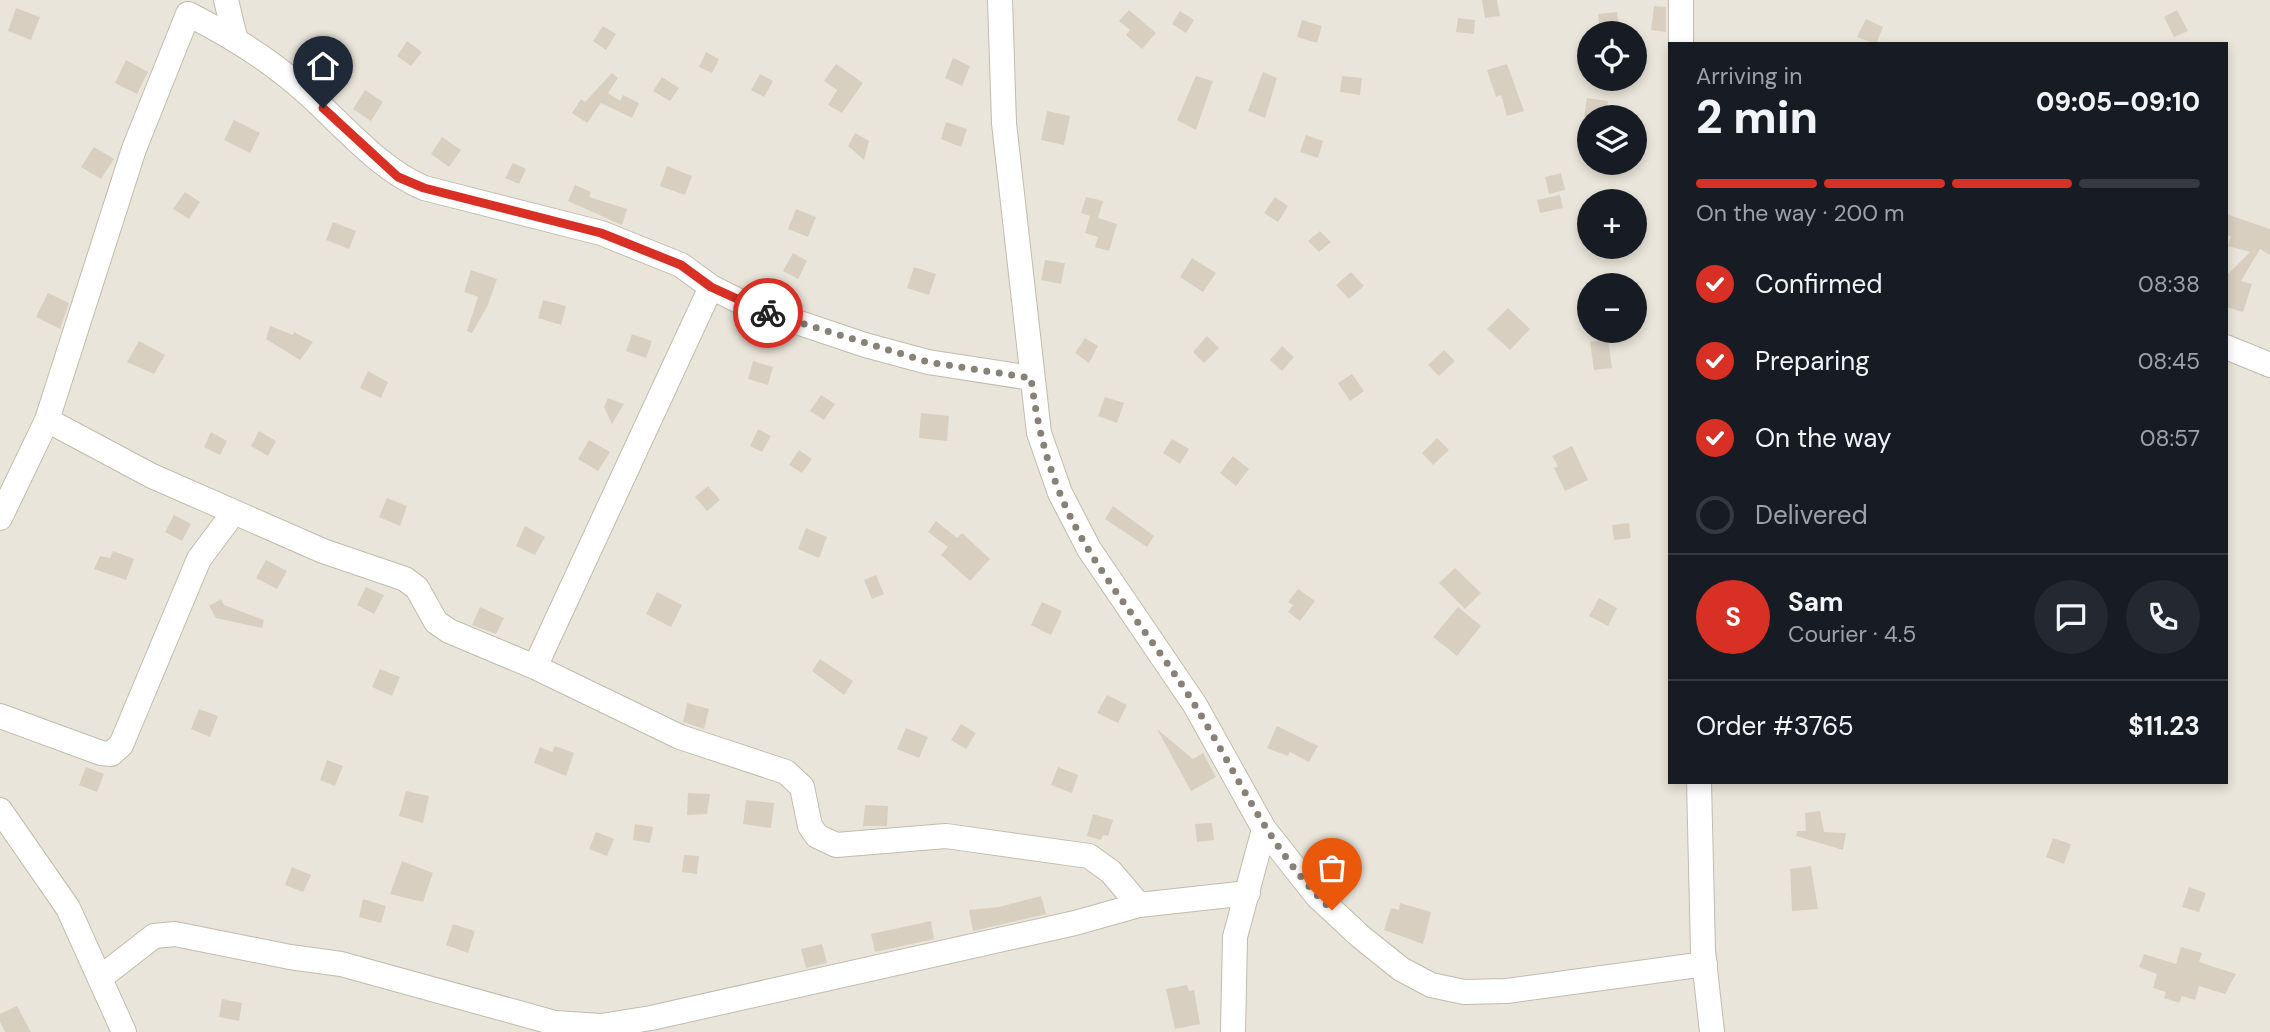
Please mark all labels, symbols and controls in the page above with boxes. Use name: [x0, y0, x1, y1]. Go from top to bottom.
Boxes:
map controls: [1577, 21, 1647, 343]
button: locate: [1577, 21, 1647, 91]
pin: [293, 36, 353, 108]
icon: home: [304, 47, 342, 85]
text: Arriving in: [1696, 61, 1802, 91]
text: 09:05–09:10: [2036, 85, 2200, 119]
text: 2 min: [1696, 87, 1818, 147]
button: layers: [1577, 105, 1647, 175]
button: +: [1577, 189, 1647, 259]
text: On the way · 200 m: [1696, 198, 1905, 228]
icon: check: [1696, 265, 1734, 303]
text: Confirmed: [1755, 267, 1882, 301]
text: 08:38: [2138, 269, 2200, 299]
button: −: [1577, 273, 1647, 343]
courier: [733, 278, 803, 348]
icon: bike: [749, 294, 787, 332]
icon: check: [1696, 342, 1734, 380]
text: Preparing: [1755, 344, 1870, 378]
text: 08:45: [2138, 346, 2200, 376]
icon: check: [1696, 419, 1734, 457]
text: On the way: [1755, 421, 1891, 455]
text: 08:57: [2140, 423, 2200, 453]
text: Delivered: [1755, 498, 1868, 532]
button: chat: [2034, 580, 2108, 654]
button: phone: [2126, 580, 2200, 654]
text: Sam: [1788, 585, 1843, 619]
text: S: [1725, 600, 1741, 634]
text: Courier · 4.5: [1788, 619, 1916, 649]
text: Order #3765: [1696, 709, 1854, 743]
text: $11.23: [2128, 709, 2200, 743]
pin: [1302, 838, 1362, 910]
icon: bag: [1313, 849, 1351, 887]

